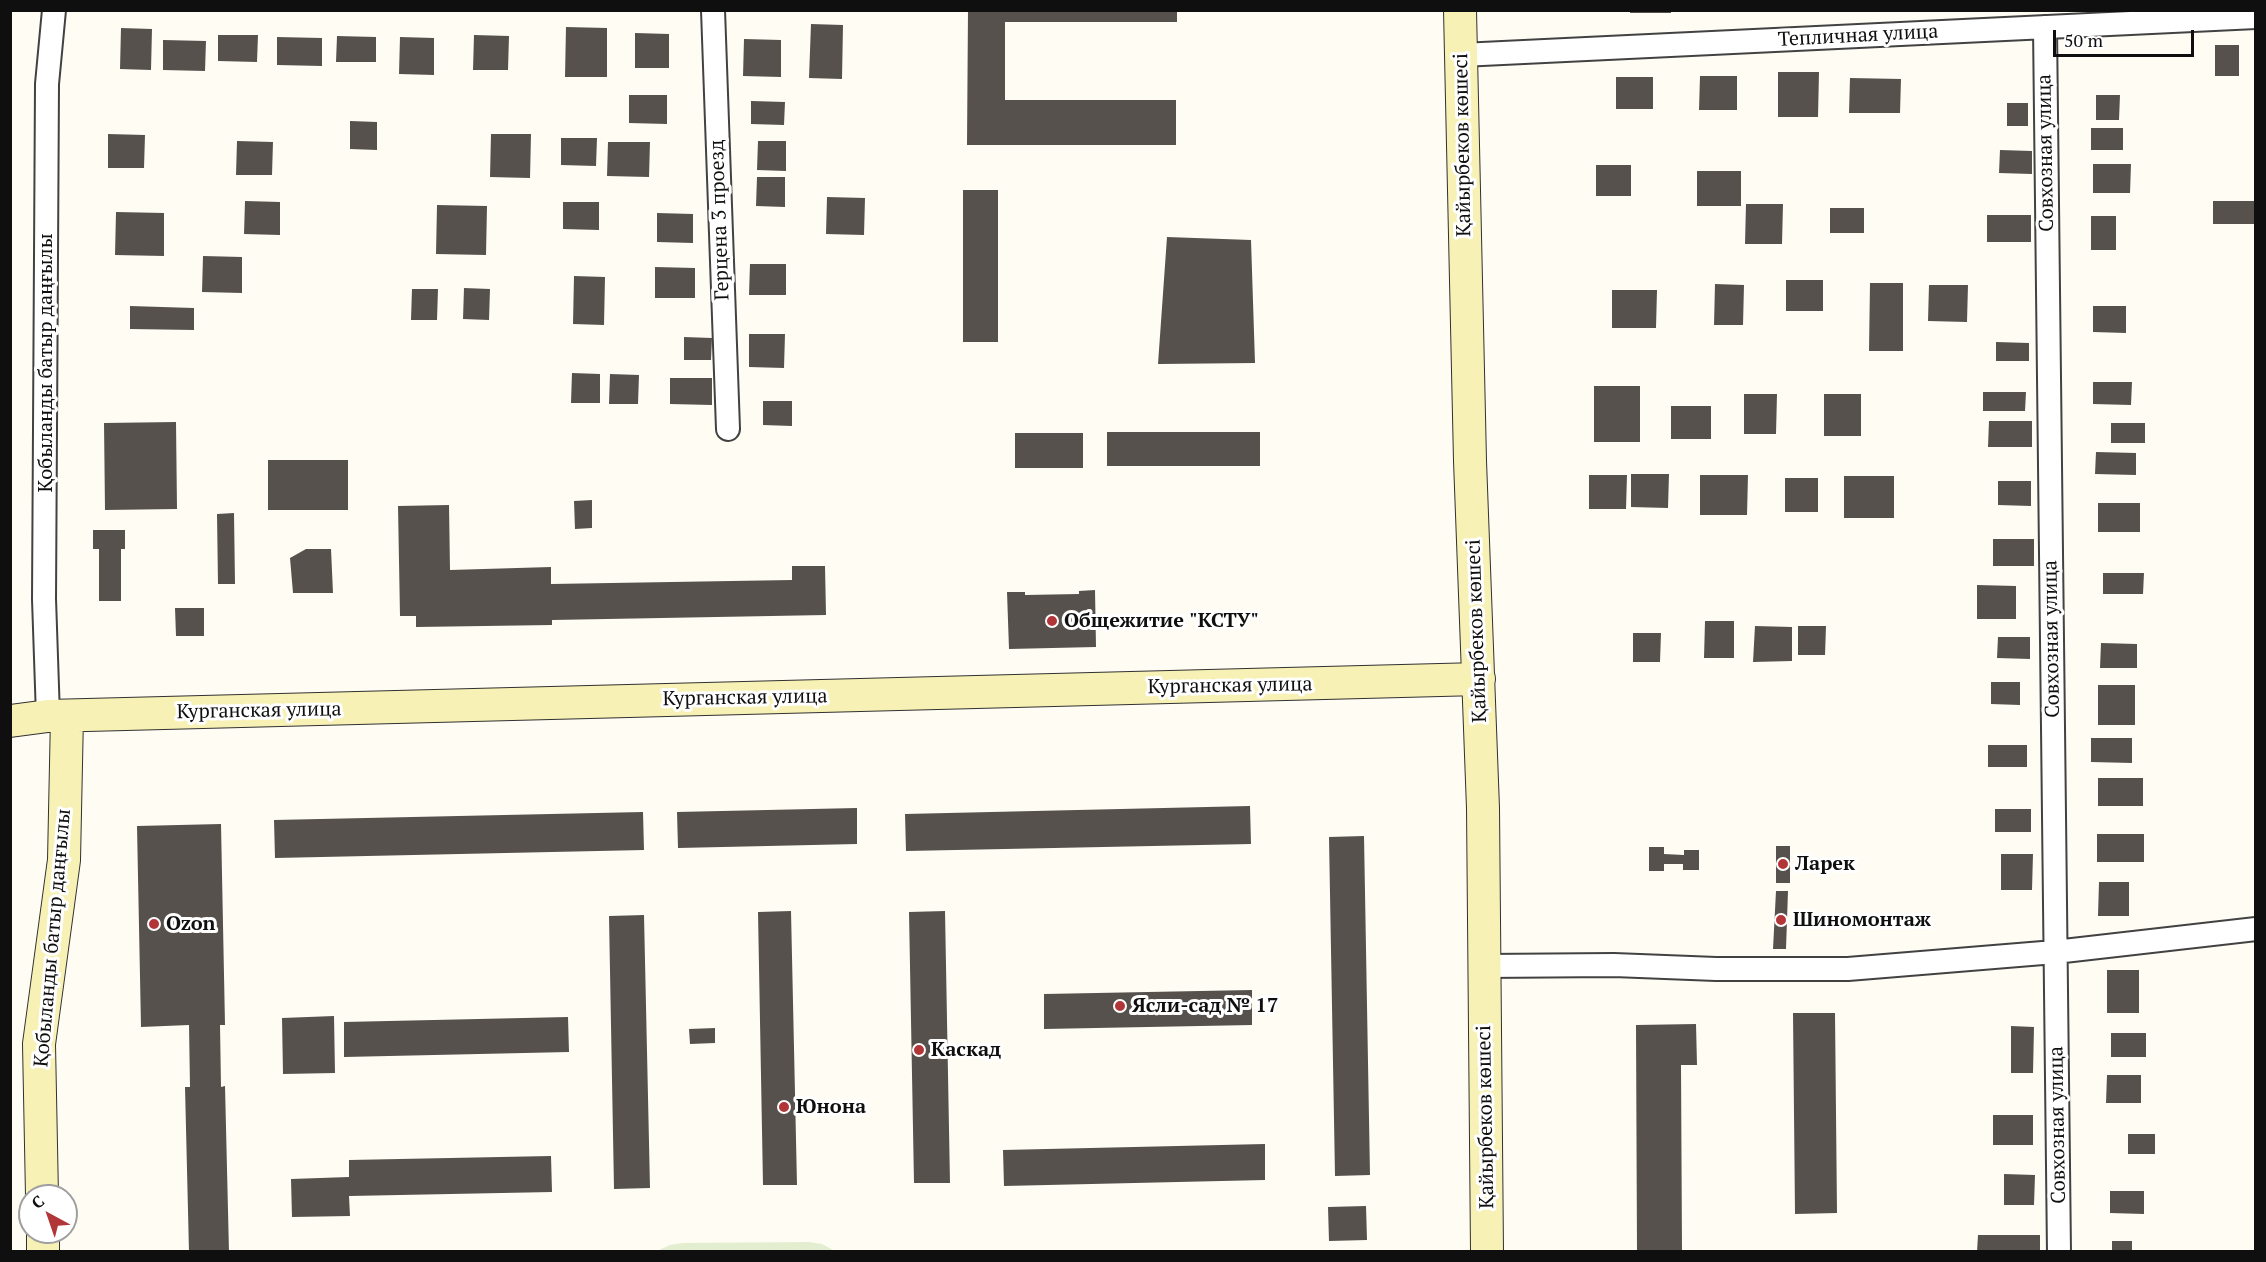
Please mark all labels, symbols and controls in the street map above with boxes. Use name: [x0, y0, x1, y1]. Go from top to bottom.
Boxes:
scale bar: [2056, 18, 2197, 56]
street label: Тепличная улица: [1777, 20, 1939, 52]
text: 50 m: [2064, 28, 2103, 52]
street label: Қайырбеков көшесі: [1449, 53, 1477, 237]
street label: Совхозная улица: [2033, 74, 2059, 232]
street label: Герцена 3 проезд: [705, 139, 735, 301]
street label: Қобыланды батыр даңғылы: [34, 233, 58, 493]
street label: Қайырбеков көшесі: [1462, 539, 1492, 723]
street label: Совхозная улица: [2039, 560, 2065, 718]
place label: Общежитие "КСТУ": [1064, 609, 1259, 633]
marker: Общежитие "КСТУ": [1045, 614, 1059, 628]
street label: Курганская улица: [1147, 673, 1313, 699]
street label: Курганская улица: [662, 685, 828, 711]
street label: Курганская улица: [176, 698, 342, 724]
street label: Қобыланды батыр даңғылы: [30, 808, 76, 1068]
place label: Ларек: [1795, 852, 1855, 876]
marker: Ларек: [1776, 857, 1790, 871]
place label: Шиномонтаж: [1793, 908, 1931, 932]
place label: Ozon: [166, 912, 215, 936]
marker: Шиномонтаж: [1774, 913, 1788, 927]
marker: Ozon: [147, 917, 161, 931]
place label: Ясли-сад № 17: [1132, 994, 1278, 1018]
marker: Ясли-сад № 17: [1113, 999, 1127, 1013]
street label: Қайырбеков көшесі: [1472, 1025, 1500, 1209]
place label: Каскад: [931, 1038, 1001, 1062]
marker: Каскад: [912, 1043, 926, 1057]
street label: Совхозная улица: [2045, 1046, 2071, 1204]
place label: Юнона: [796, 1095, 866, 1119]
marker: Юнона: [777, 1100, 791, 1114]
north arrow: [18, 1184, 78, 1244]
text: С: [27, 1190, 49, 1214]

